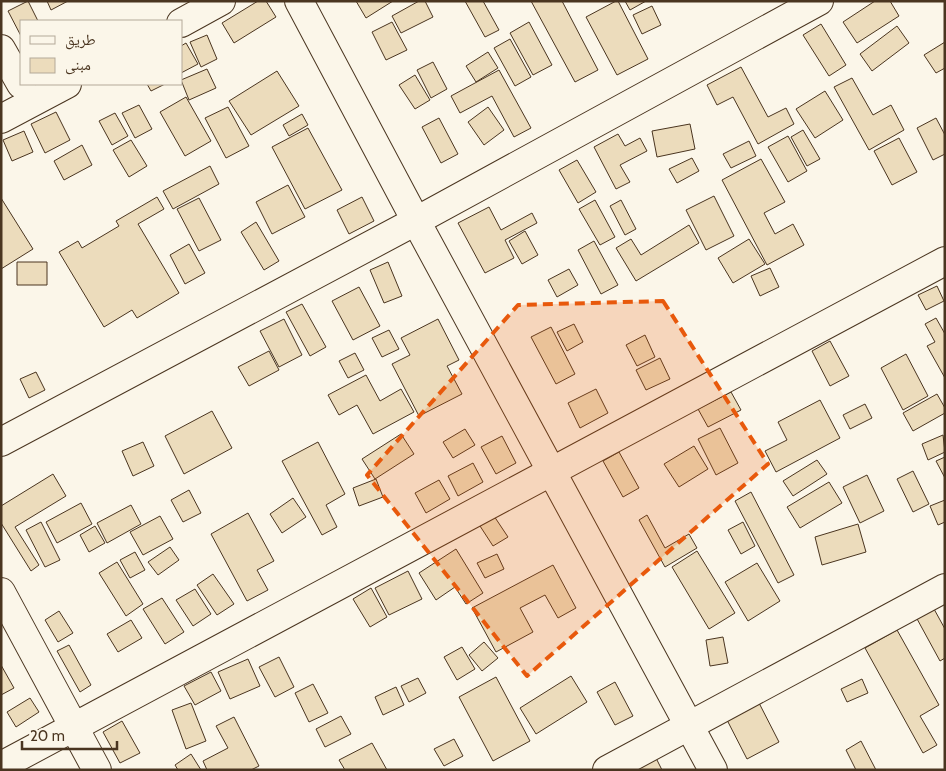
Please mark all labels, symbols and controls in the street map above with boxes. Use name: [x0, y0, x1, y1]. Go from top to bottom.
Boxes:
legend: [20, 20, 182, 85]
text: طريق: [65, 31, 96, 50]
text: مبنى: [65, 56, 91, 75]
scale bar: [22, 718, 118, 750]
text: 20 m: [30, 727, 65, 745]

